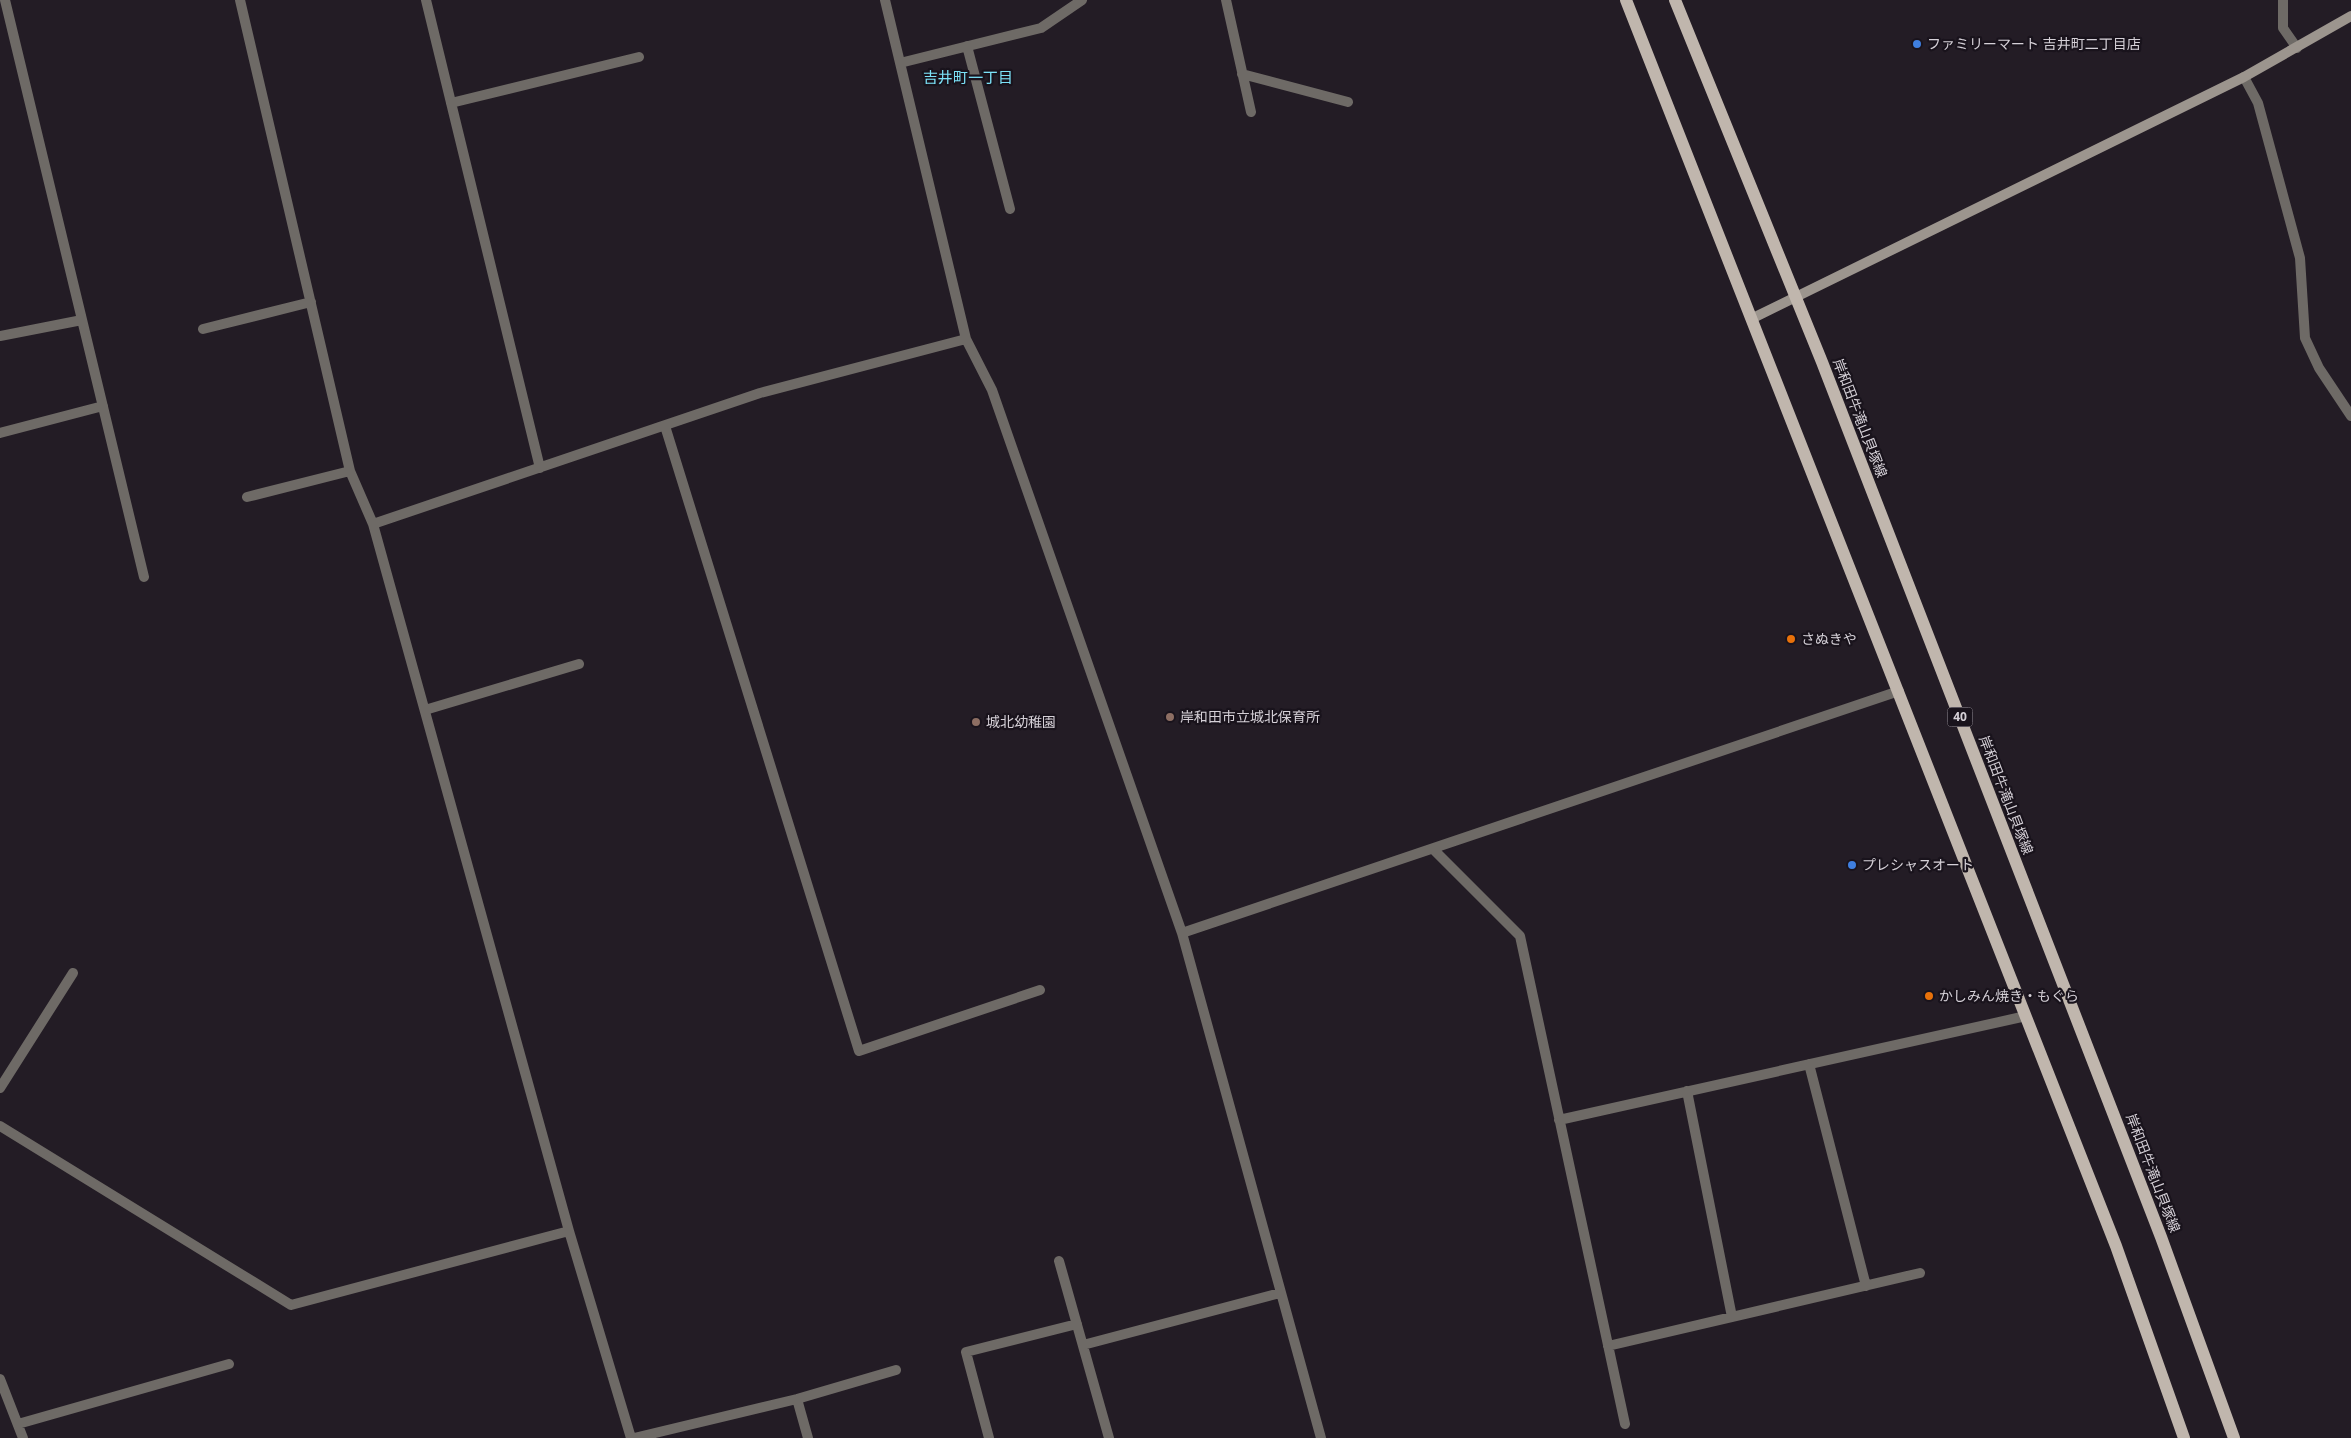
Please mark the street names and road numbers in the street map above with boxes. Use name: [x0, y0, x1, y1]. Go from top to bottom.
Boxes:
street label: 岸和田牛滝山貝塚線: [1829, 356, 1892, 480]
road number: 40: [1948, 708, 1972, 726]
street label: 岸和田牛滝山貝塚線: [1975, 733, 2038, 857]
street label: 岸和田牛滝山貝塚線: [2122, 1111, 2185, 1235]

